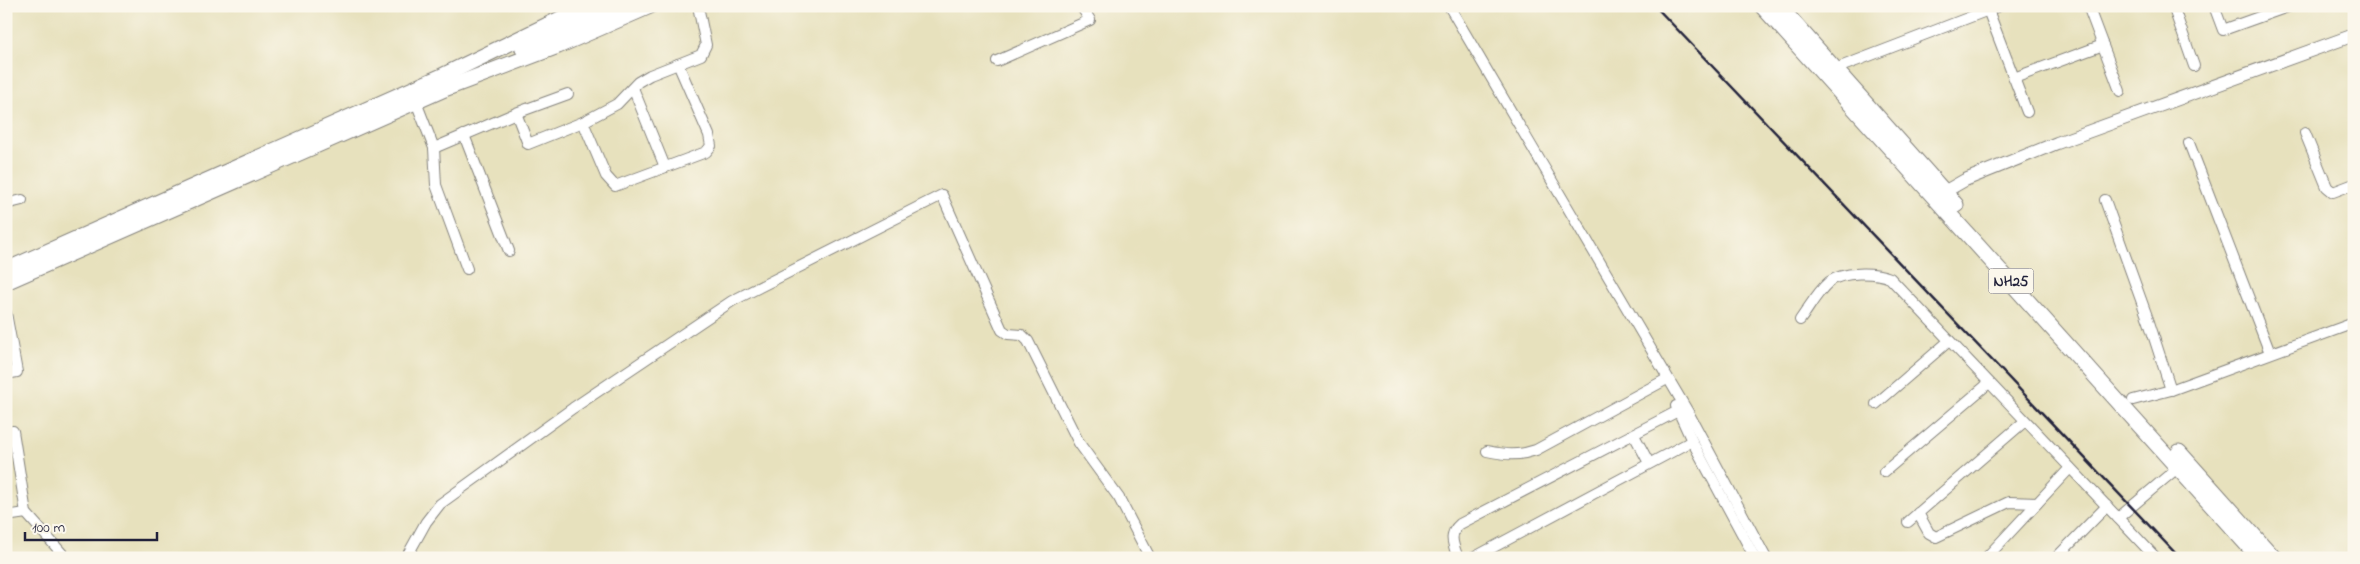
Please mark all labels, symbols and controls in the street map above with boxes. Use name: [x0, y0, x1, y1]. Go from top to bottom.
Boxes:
road number: NH25: [1988, 268, 2034, 294]
scale bar: [25, 509, 158, 541]
text: 100 m: [32, 517, 65, 539]

